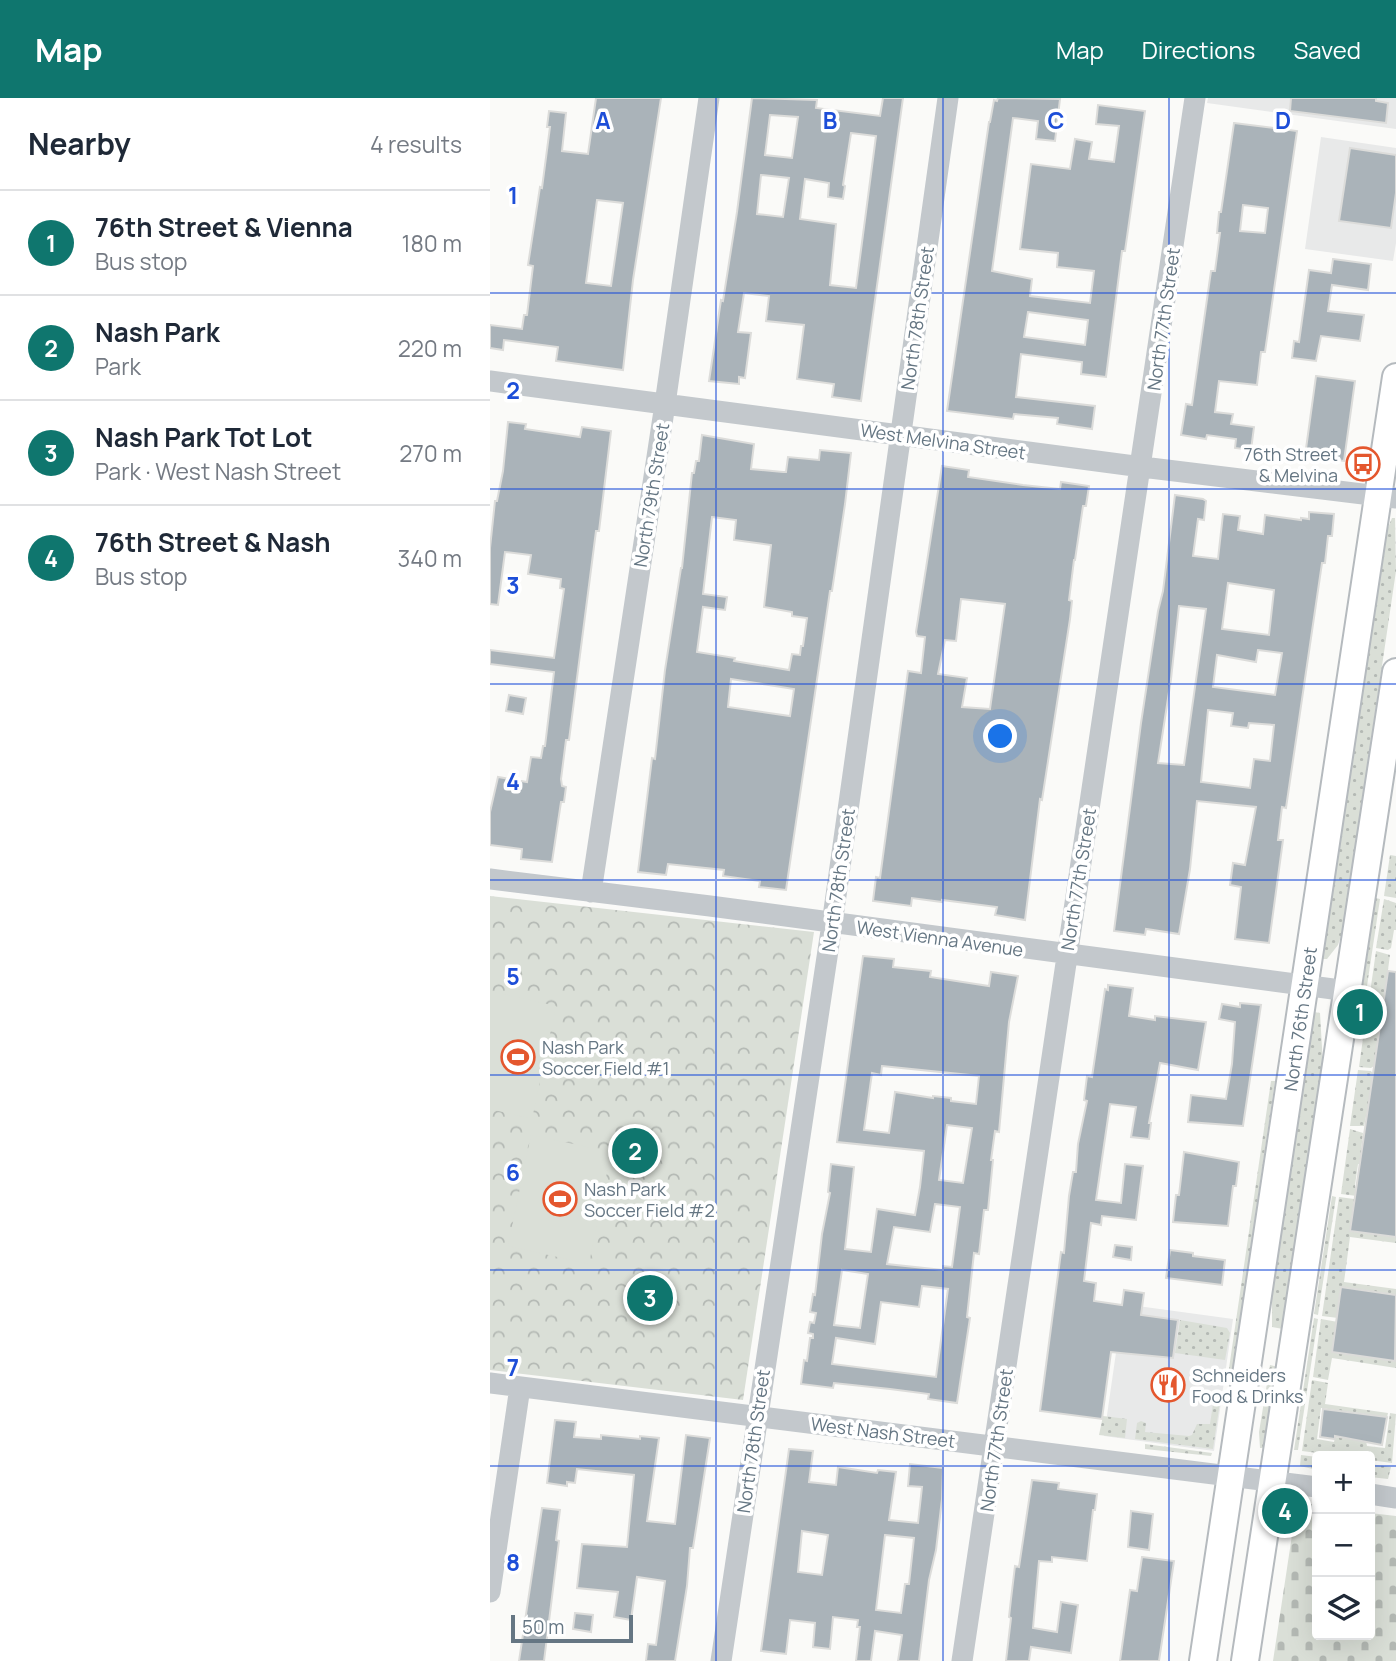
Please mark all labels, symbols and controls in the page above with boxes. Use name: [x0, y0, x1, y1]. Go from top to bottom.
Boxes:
text: Map: [35, 27, 103, 72]
text: Map: [1056, 33, 1104, 66]
text: Directions: [1142, 33, 1255, 66]
text: Saved: [1293, 33, 1361, 66]
text: A: [595, 104, 611, 136]
text: B: [823, 104, 837, 136]
text: C: [1048, 104, 1065, 136]
text: D: [1275, 104, 1291, 136]
text: Nearby: [28, 123, 131, 164]
text: 4 results: [370, 128, 462, 160]
text: 1: [508, 179, 518, 211]
text: 76th Street & Vienna: [95, 209, 353, 245]
text: 1: [46, 227, 56, 259]
text: 180 m: [402, 227, 462, 259]
text: Bus stop: [95, 245, 187, 277]
street label: North 78th Street: [895, 245, 939, 391]
street label: North 77th Street: [1141, 246, 1185, 392]
text: Nash Park: [95, 314, 220, 350]
text: 2: [44, 332, 58, 364]
text: 220 m: [398, 332, 462, 364]
text: Park: [95, 350, 141, 382]
text: 2: [506, 374, 520, 406]
street label: West Melvina Street: [859, 418, 1027, 464]
text: Nash Park Tot Lot: [95, 419, 312, 455]
street label: North 79th Street: [628, 421, 674, 569]
text: 3: [44, 437, 58, 469]
text: 270 m: [399, 437, 462, 469]
place label: 76th Street & Melvina: [1243, 442, 1338, 487]
bus stop icon: 76th Street & Melvina: [1344, 445, 1382, 483]
text: Park · West Nash Street: [95, 455, 341, 487]
text: 76th Street & Nash: [95, 524, 331, 560]
text: 4: [44, 542, 58, 574]
text: 340 m: [398, 542, 462, 574]
text: Bus stop: [95, 560, 187, 592]
text: 3: [506, 569, 520, 601]
your location: [983, 719, 1017, 753]
text: 4: [506, 765, 520, 797]
street label: North 77th Street: [1055, 806, 1101, 952]
street label: North 78th Street: [816, 807, 860, 953]
street label: West Vienna Avenue: [855, 914, 1025, 962]
street label: North 76th Street: [1278, 945, 1322, 1093]
text: 5: [506, 960, 520, 992]
pin: 1: [1337, 986, 1383, 1038]
place label: Nash Park Soccer Field #1: [542, 1035, 670, 1080]
sports icon: Nash Park Soccer Field #1: [499, 1038, 537, 1076]
pin: 2: [612, 1125, 658, 1177]
text: 6: [506, 1156, 520, 1188]
place label: Nash Park Soccer Field #2: [584, 1177, 715, 1222]
sports icon: Nash Park Soccer Field #2: [541, 1180, 579, 1218]
pin: 3: [627, 1272, 673, 1324]
text: 7: [507, 1351, 519, 1383]
place label: Schneiders Food & Drinks: [1192, 1363, 1303, 1408]
restaurant icon: Schneiders Food & Drinks: [1149, 1366, 1187, 1404]
street label: North 77th Street: [974, 1367, 1018, 1513]
street label: North 78th Street: [731, 1368, 775, 1514]
street label: West Nash Street: [809, 1411, 957, 1453]
map controls: [1312, 1451, 1375, 1640]
button: +: [1312, 1451, 1375, 1514]
pin: 4: [1262, 1485, 1308, 1537]
button: −: [1312, 1514, 1375, 1577]
text: 8: [506, 1546, 520, 1578]
button: layers: [1312, 1577, 1375, 1640]
scale bar: [511, 1612, 634, 1644]
text: 50 m: [522, 1614, 564, 1640]

